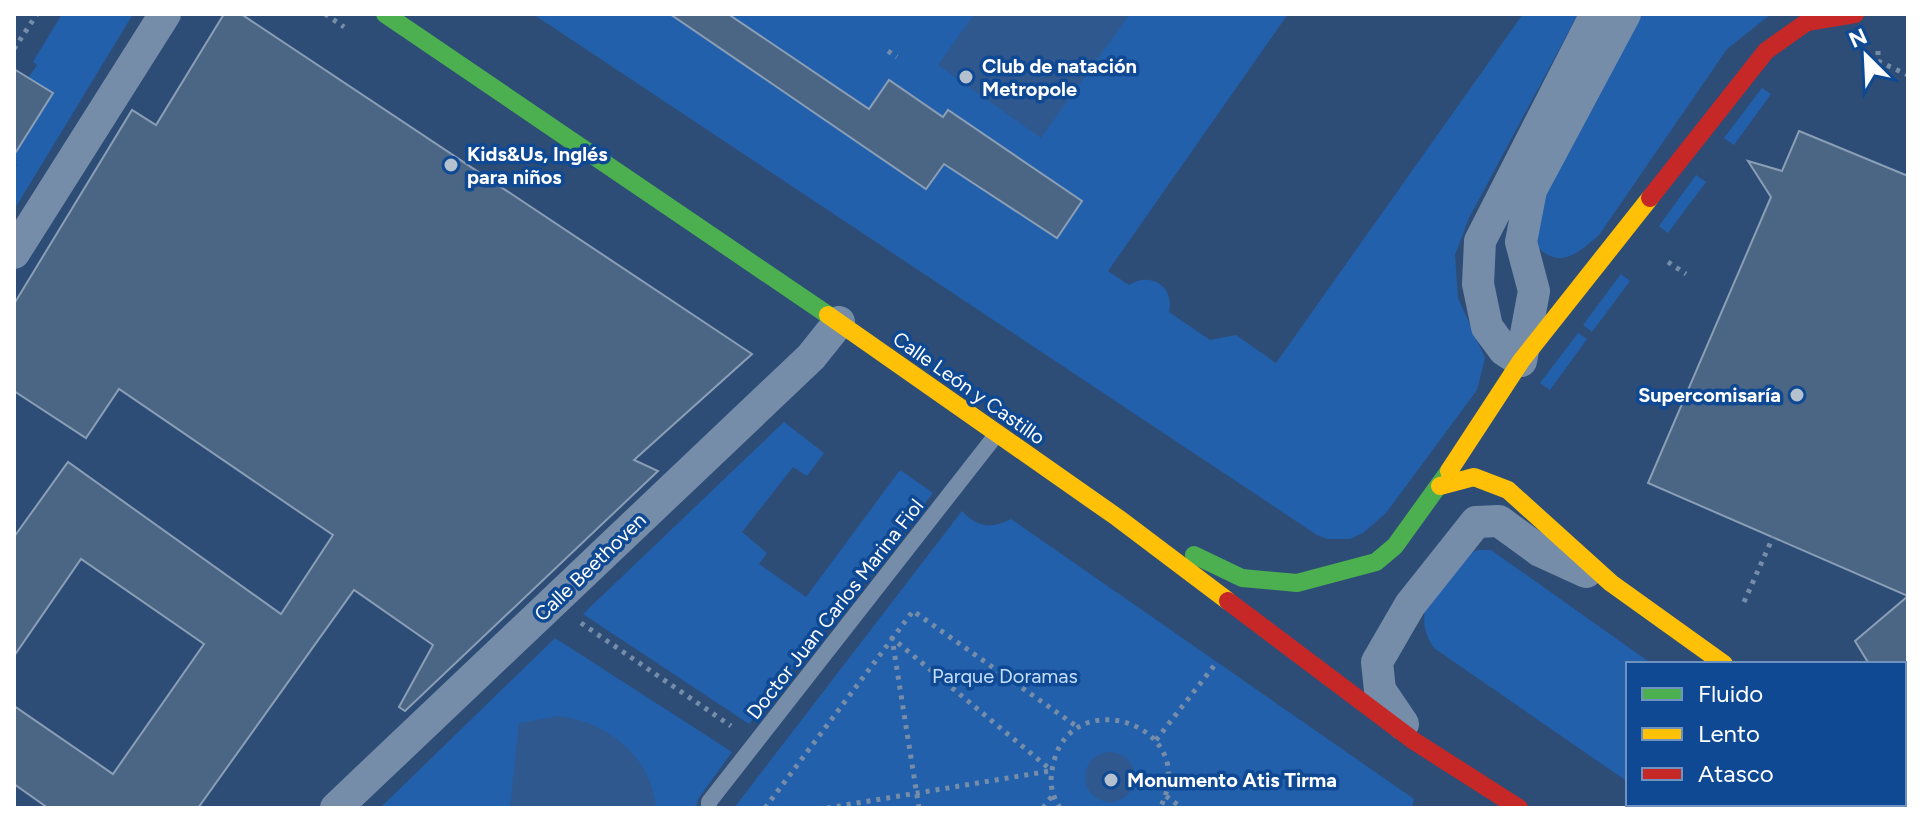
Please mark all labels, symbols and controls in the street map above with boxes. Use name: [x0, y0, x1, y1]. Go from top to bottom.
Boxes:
north arrow: [1826, 16, 1906, 96]
text: N: [1845, 22, 1871, 54]
place label: Club de natación Metropole: [982, 54, 1137, 101]
marker: Club de natación Metropole: [957, 68, 975, 86]
place label: Kids&Us, Inglés para niños: [467, 142, 608, 189]
marker: Kids&Us, Inglés para niños: [442, 156, 460, 174]
street label: Calle León y Castillo: [888, 326, 1050, 450]
place label: Supercomisaría: [1638, 383, 1781, 407]
marker: Supercomisaría: [1788, 386, 1806, 404]
street label: Doctor Juan Carlos Marina Fiol: [742, 494, 928, 724]
street label: Calle Beethoven: [529, 508, 651, 626]
legend: [1626, 662, 1906, 806]
park label: Parque Doramas: [932, 664, 1078, 688]
text: Fluido: [1698, 679, 1763, 708]
text: Lento: [1698, 719, 1760, 748]
text: Atasco: [1698, 759, 1774, 788]
place label: Monumento Atis Tirma: [1127, 768, 1337, 792]
marker: Monumento Atis Tirma: [1102, 771, 1120, 789]

